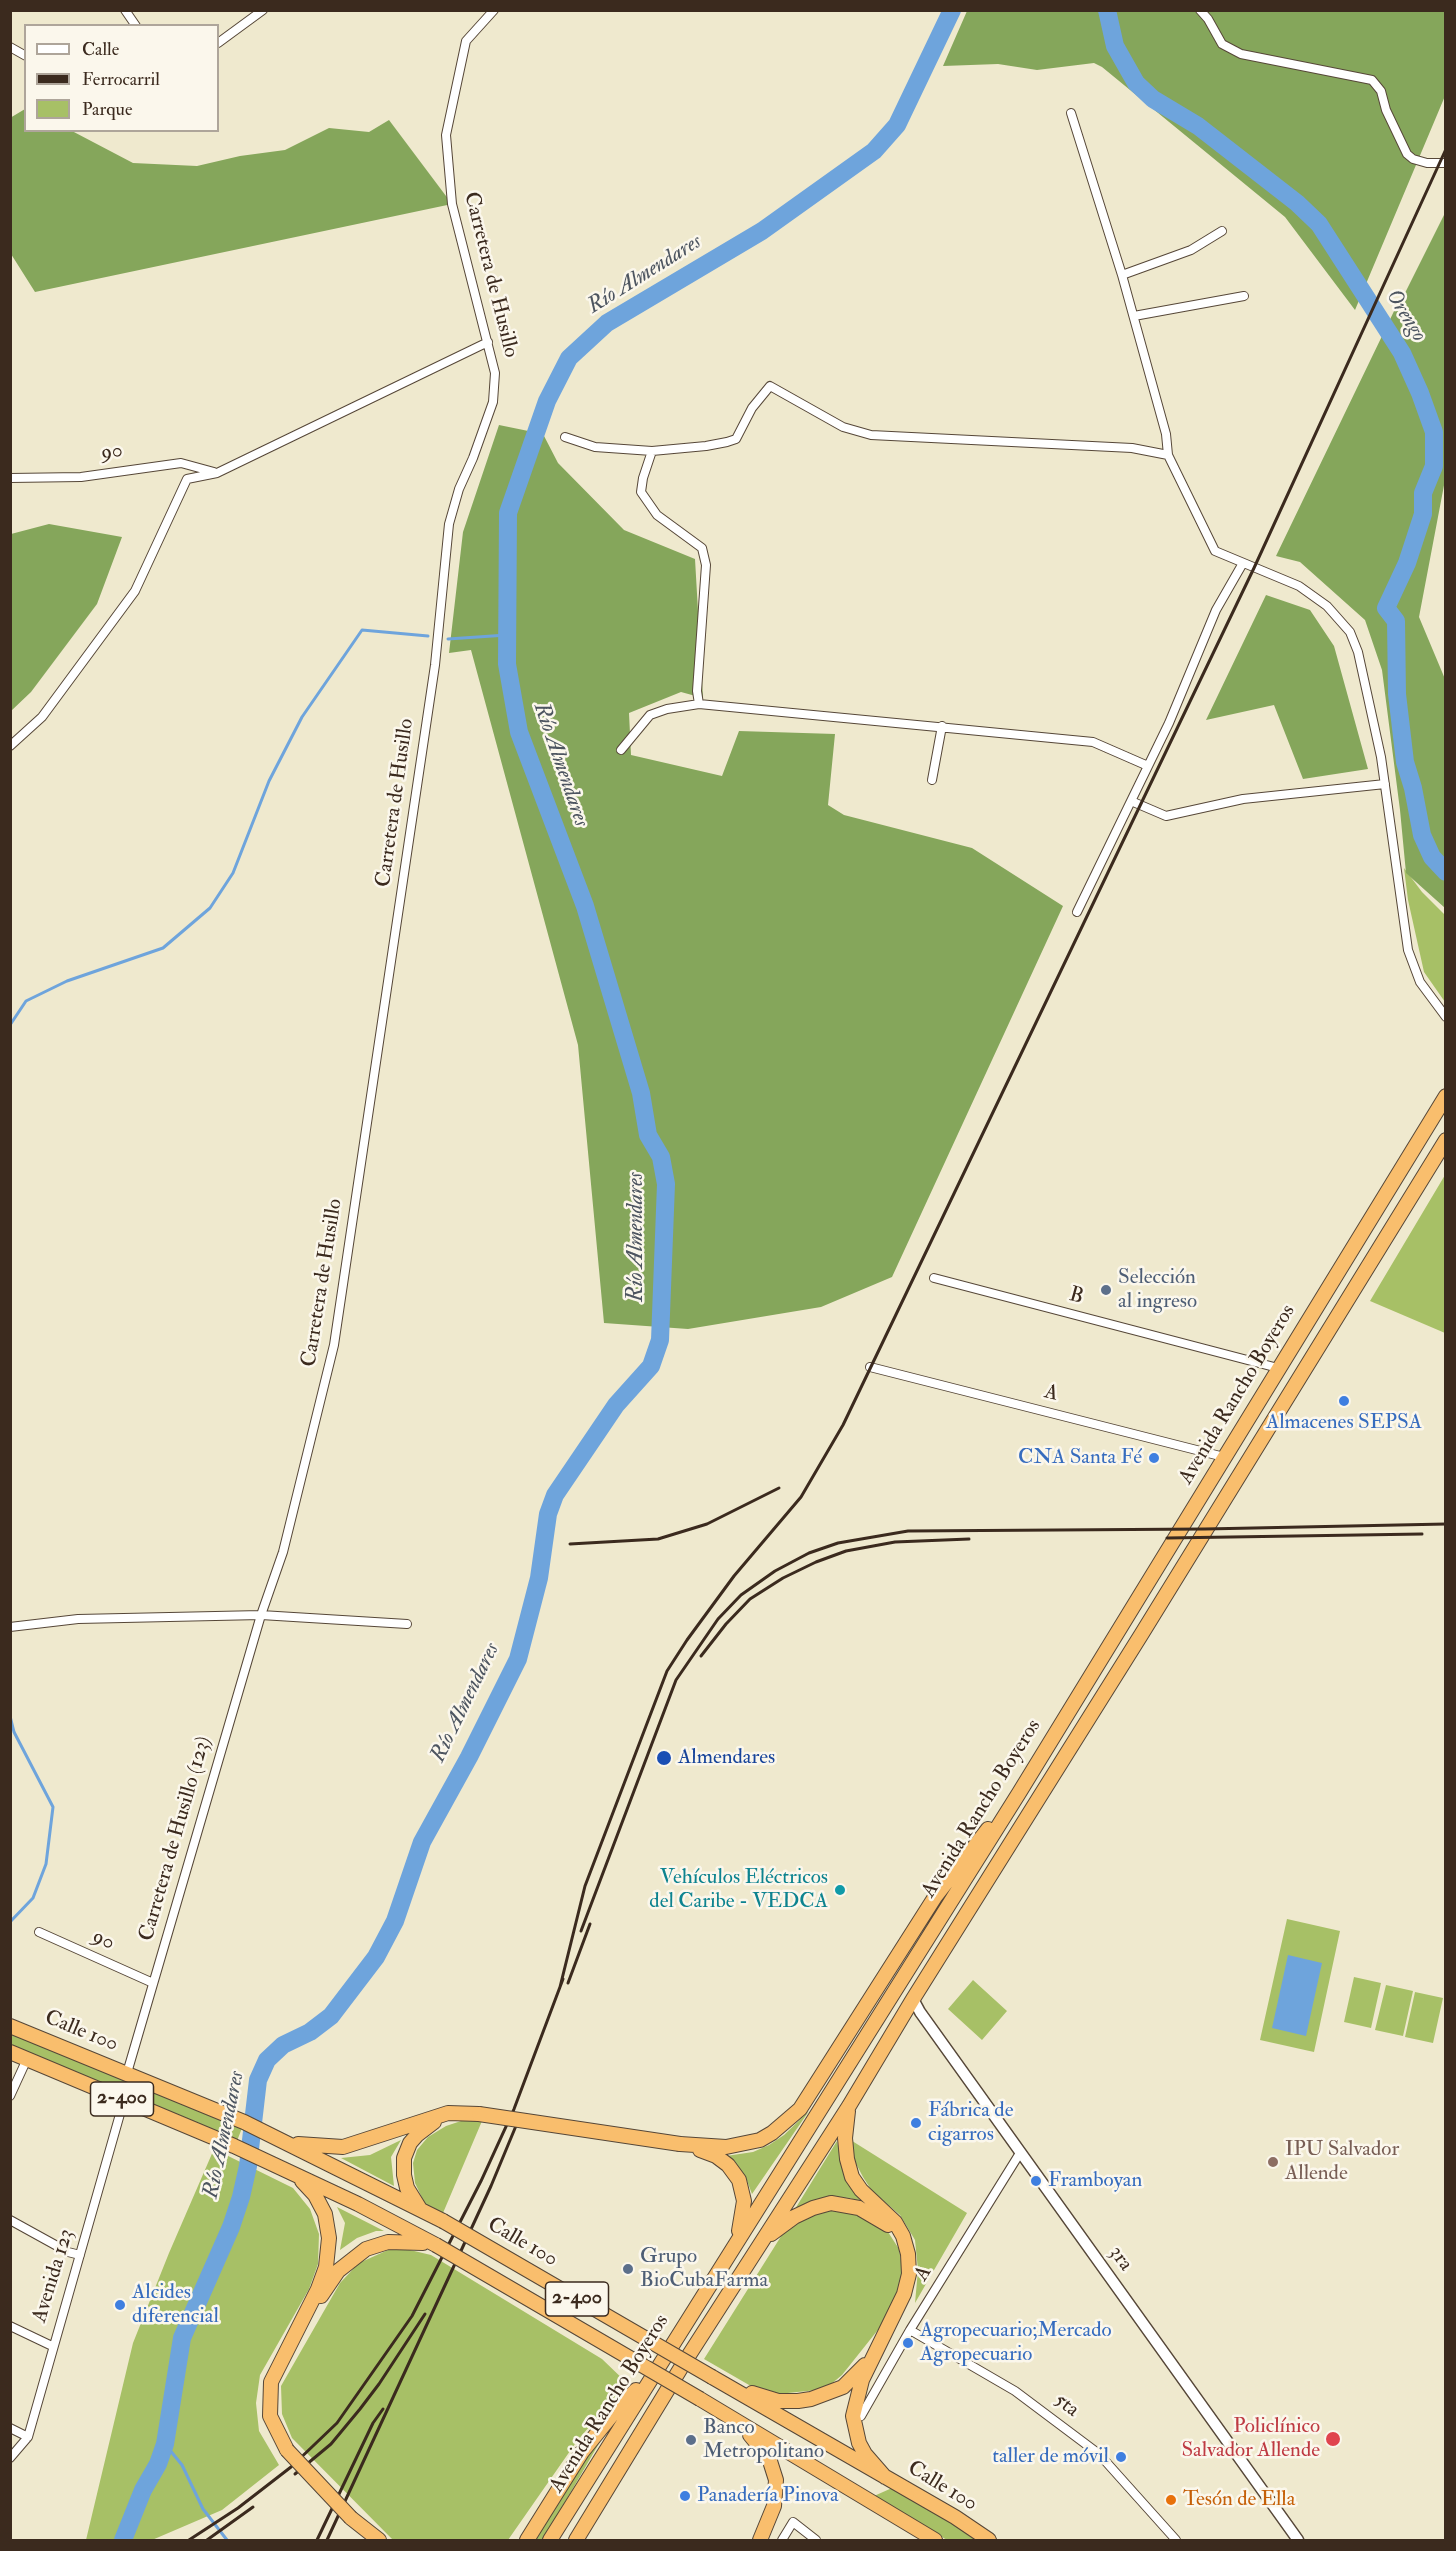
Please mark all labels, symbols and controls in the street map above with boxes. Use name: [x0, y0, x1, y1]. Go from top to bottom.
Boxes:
legend: [24, 24, 219, 132]
text: Calle: [82, 38, 119, 61]
text: Ferrocarril: [82, 68, 160, 91]
text: Parque: [82, 98, 132, 121]
street label: Carretera de Husillo: [457, 190, 523, 360]
water label: Río Almendares: [583, 230, 707, 320]
water label: Orengo: [1379, 285, 1431, 347]
street label: 90: [99, 439, 125, 467]
water label: Río Almendares: [526, 700, 594, 830]
street label: Carretera de Husillo: [372, 717, 420, 889]
water label: Río Almendares: [624, 1172, 650, 1302]
street label: Carretera de Husillo: [297, 1197, 349, 1369]
place label: Selección al ingreso: [1118, 1265, 1197, 1315]
street label: B: [1066, 1283, 1086, 1311]
marker: Selección al ingreso: [1099, 1283, 1113, 1297]
street label: Avenida Rancho Boyeros: [1174, 1301, 1302, 1489]
street label: A: [1041, 1380, 1061, 1408]
marker: Almacenes SEPSA: [1337, 1394, 1351, 1408]
place label: Almacenes SEPSA: [1266, 1410, 1422, 1436]
place label: CNA Santa Fé: [1018, 1445, 1142, 1471]
marker: CNA Santa Fé: [1147, 1451, 1161, 1465]
water label: Río Almendares: [426, 1639, 506, 1767]
street label: Avenida Rancho Boyeros: [917, 1715, 1047, 1903]
street label: Carretera de Husillo (123): [135, 1734, 217, 1944]
place label: Almendares: [678, 1745, 775, 1771]
marker: Almendares: [655, 1749, 673, 1767]
place label: Vehículos Eléctricos del Caribe - VEDCA: [649, 1865, 828, 1915]
marker: Vehículos Eléctricos del Caribe - VEDCA: [833, 1883, 847, 1897]
street label: 90: [88, 1925, 118, 1957]
street label: Calle 100: [41, 2006, 121, 2058]
water label: Río Almendares: [199, 2069, 251, 2201]
road number: 2-400: [90, 2082, 154, 2116]
place label: Fábrica de cigarros: [928, 2098, 1013, 2148]
marker: Fábrica de cigarros: [909, 2116, 923, 2130]
place label: IPU Salvador Allende: [1285, 2137, 1399, 2187]
marker: IPU Salvador Allende: [1266, 2155, 1280, 2169]
place label: Framboyan: [1048, 2168, 1142, 2194]
marker: Framboyan: [1029, 2174, 1043, 2188]
street label: Calle 100: [482, 2213, 562, 2273]
street label: Avenida 123: [28, 2226, 80, 2326]
street label: 3ra: [1103, 2242, 1137, 2276]
place label: Grupo BioCubaFarma: [640, 2244, 768, 2294]
marker: Grupo BioCubaFarma: [621, 2262, 635, 2276]
street label: A: [910, 2262, 938, 2286]
place label: Alcides diferencial: [132, 2280, 219, 2330]
road number: 2-400: [546, 2282, 608, 2316]
marker: Alcides diferencial: [113, 2298, 127, 2312]
street label: Avenida Rancho Boyeros: [545, 2310, 675, 2498]
place label: Agropecuario;Mercado Agropecuario: [920, 2318, 1112, 2368]
marker: Agropecuario;Mercado Agropecuario: [901, 2336, 915, 2350]
street label: 5ta: [1049, 2389, 1083, 2423]
place label: Policlínico Salvador Allende: [1181, 2414, 1320, 2464]
place label: Banco Metropolitano: [703, 2415, 824, 2465]
marker: Policlínico Salvador Allende: [1324, 2430, 1342, 2448]
marker: Banco Metropolitano: [684, 2433, 698, 2447]
place label: taller de móvil: [992, 2444, 1109, 2470]
marker: taller de móvil: [1114, 2450, 1128, 2464]
street label: Calle 100: [903, 2456, 981, 2518]
place label: Panadería Pinova: [697, 2483, 839, 2509]
place label: Tesón de Ella: [1183, 2487, 1295, 2513]
marker: Panadería Pinova: [678, 2489, 692, 2503]
marker: Tesón de Ella: [1164, 2493, 1178, 2507]

